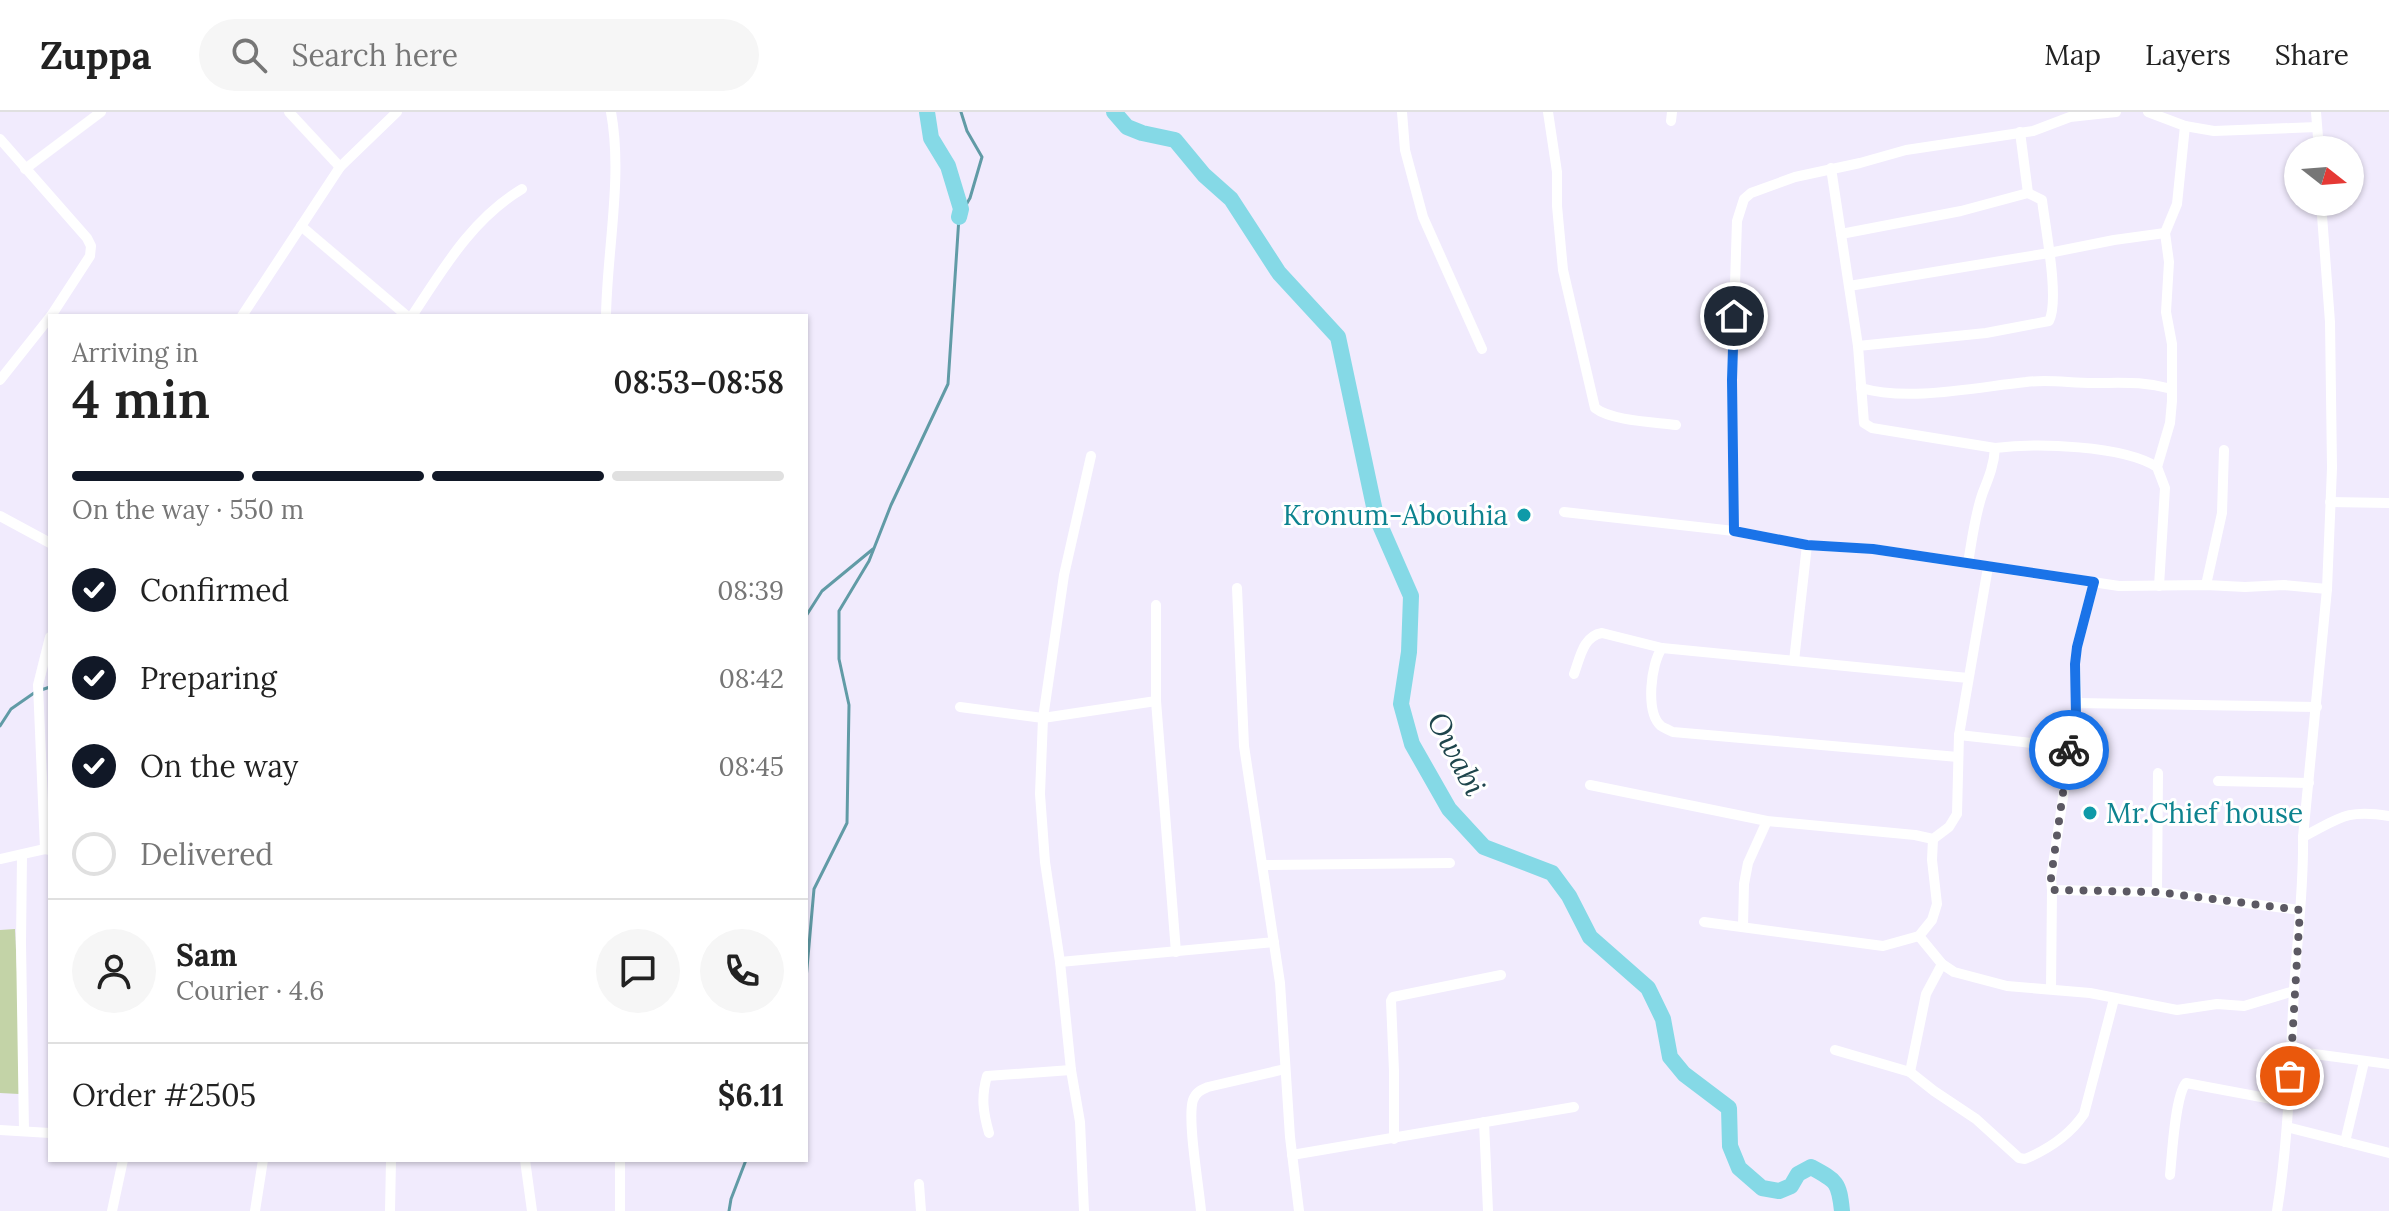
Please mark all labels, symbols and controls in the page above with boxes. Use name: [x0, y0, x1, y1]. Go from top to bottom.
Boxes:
search box: [199, 19, 759, 91]
text: Zuppa: [40, 31, 151, 79]
icon: search: [227, 33, 271, 77]
text: Search here: [291, 36, 458, 74]
text: Map: [2044, 37, 2101, 73]
text: Layers: [2145, 37, 2231, 73]
text: Share: [2275, 37, 2349, 73]
north arrow: [2284, 136, 2364, 216]
map controls: [2284, 136, 2364, 216]
pin: [1700, 282, 1768, 350]
icon: home: [1712, 294, 1756, 338]
text: Arriving in: [72, 336, 199, 369]
text: 08:53–08:58: [613, 363, 784, 401]
text: 4 min: [72, 366, 210, 432]
text: On the way · 550 m: [72, 493, 304, 526]
place label: Kronum-Abouhia: [1283, 497, 1508, 533]
marker: Kronum-Abouhia: [1515, 506, 1533, 524]
icon: check: [72, 568, 116, 612]
text: Confirmed: [140, 571, 289, 609]
text: 08:39: [717, 574, 784, 607]
icon: check: [72, 656, 116, 700]
text: Preparing: [140, 659, 277, 697]
text: 08:42: [719, 662, 784, 695]
water label: Owabi: [1419, 705, 1495, 802]
courier: [2029, 710, 2109, 790]
icon: bike: [2047, 728, 2091, 772]
icon: check: [72, 744, 116, 788]
text: On the way: [140, 747, 298, 785]
text: 08:45: [718, 750, 784, 783]
place label: Mr.Chief house: [2106, 795, 2303, 831]
marker: Mr.Chief house: [2081, 804, 2099, 822]
text: Delivered: [140, 835, 273, 873]
button: person: [72, 929, 156, 1013]
button: chat: [596, 929, 680, 1013]
button: phone: [700, 929, 784, 1013]
text: Sam: [176, 936, 237, 974]
text: Courier · 4.6: [176, 974, 324, 1007]
pin: [2256, 1042, 2324, 1110]
icon: bag: [2268, 1054, 2312, 1098]
text: Order #2505: [72, 1076, 256, 1114]
text: $6.11: [718, 1076, 784, 1114]

